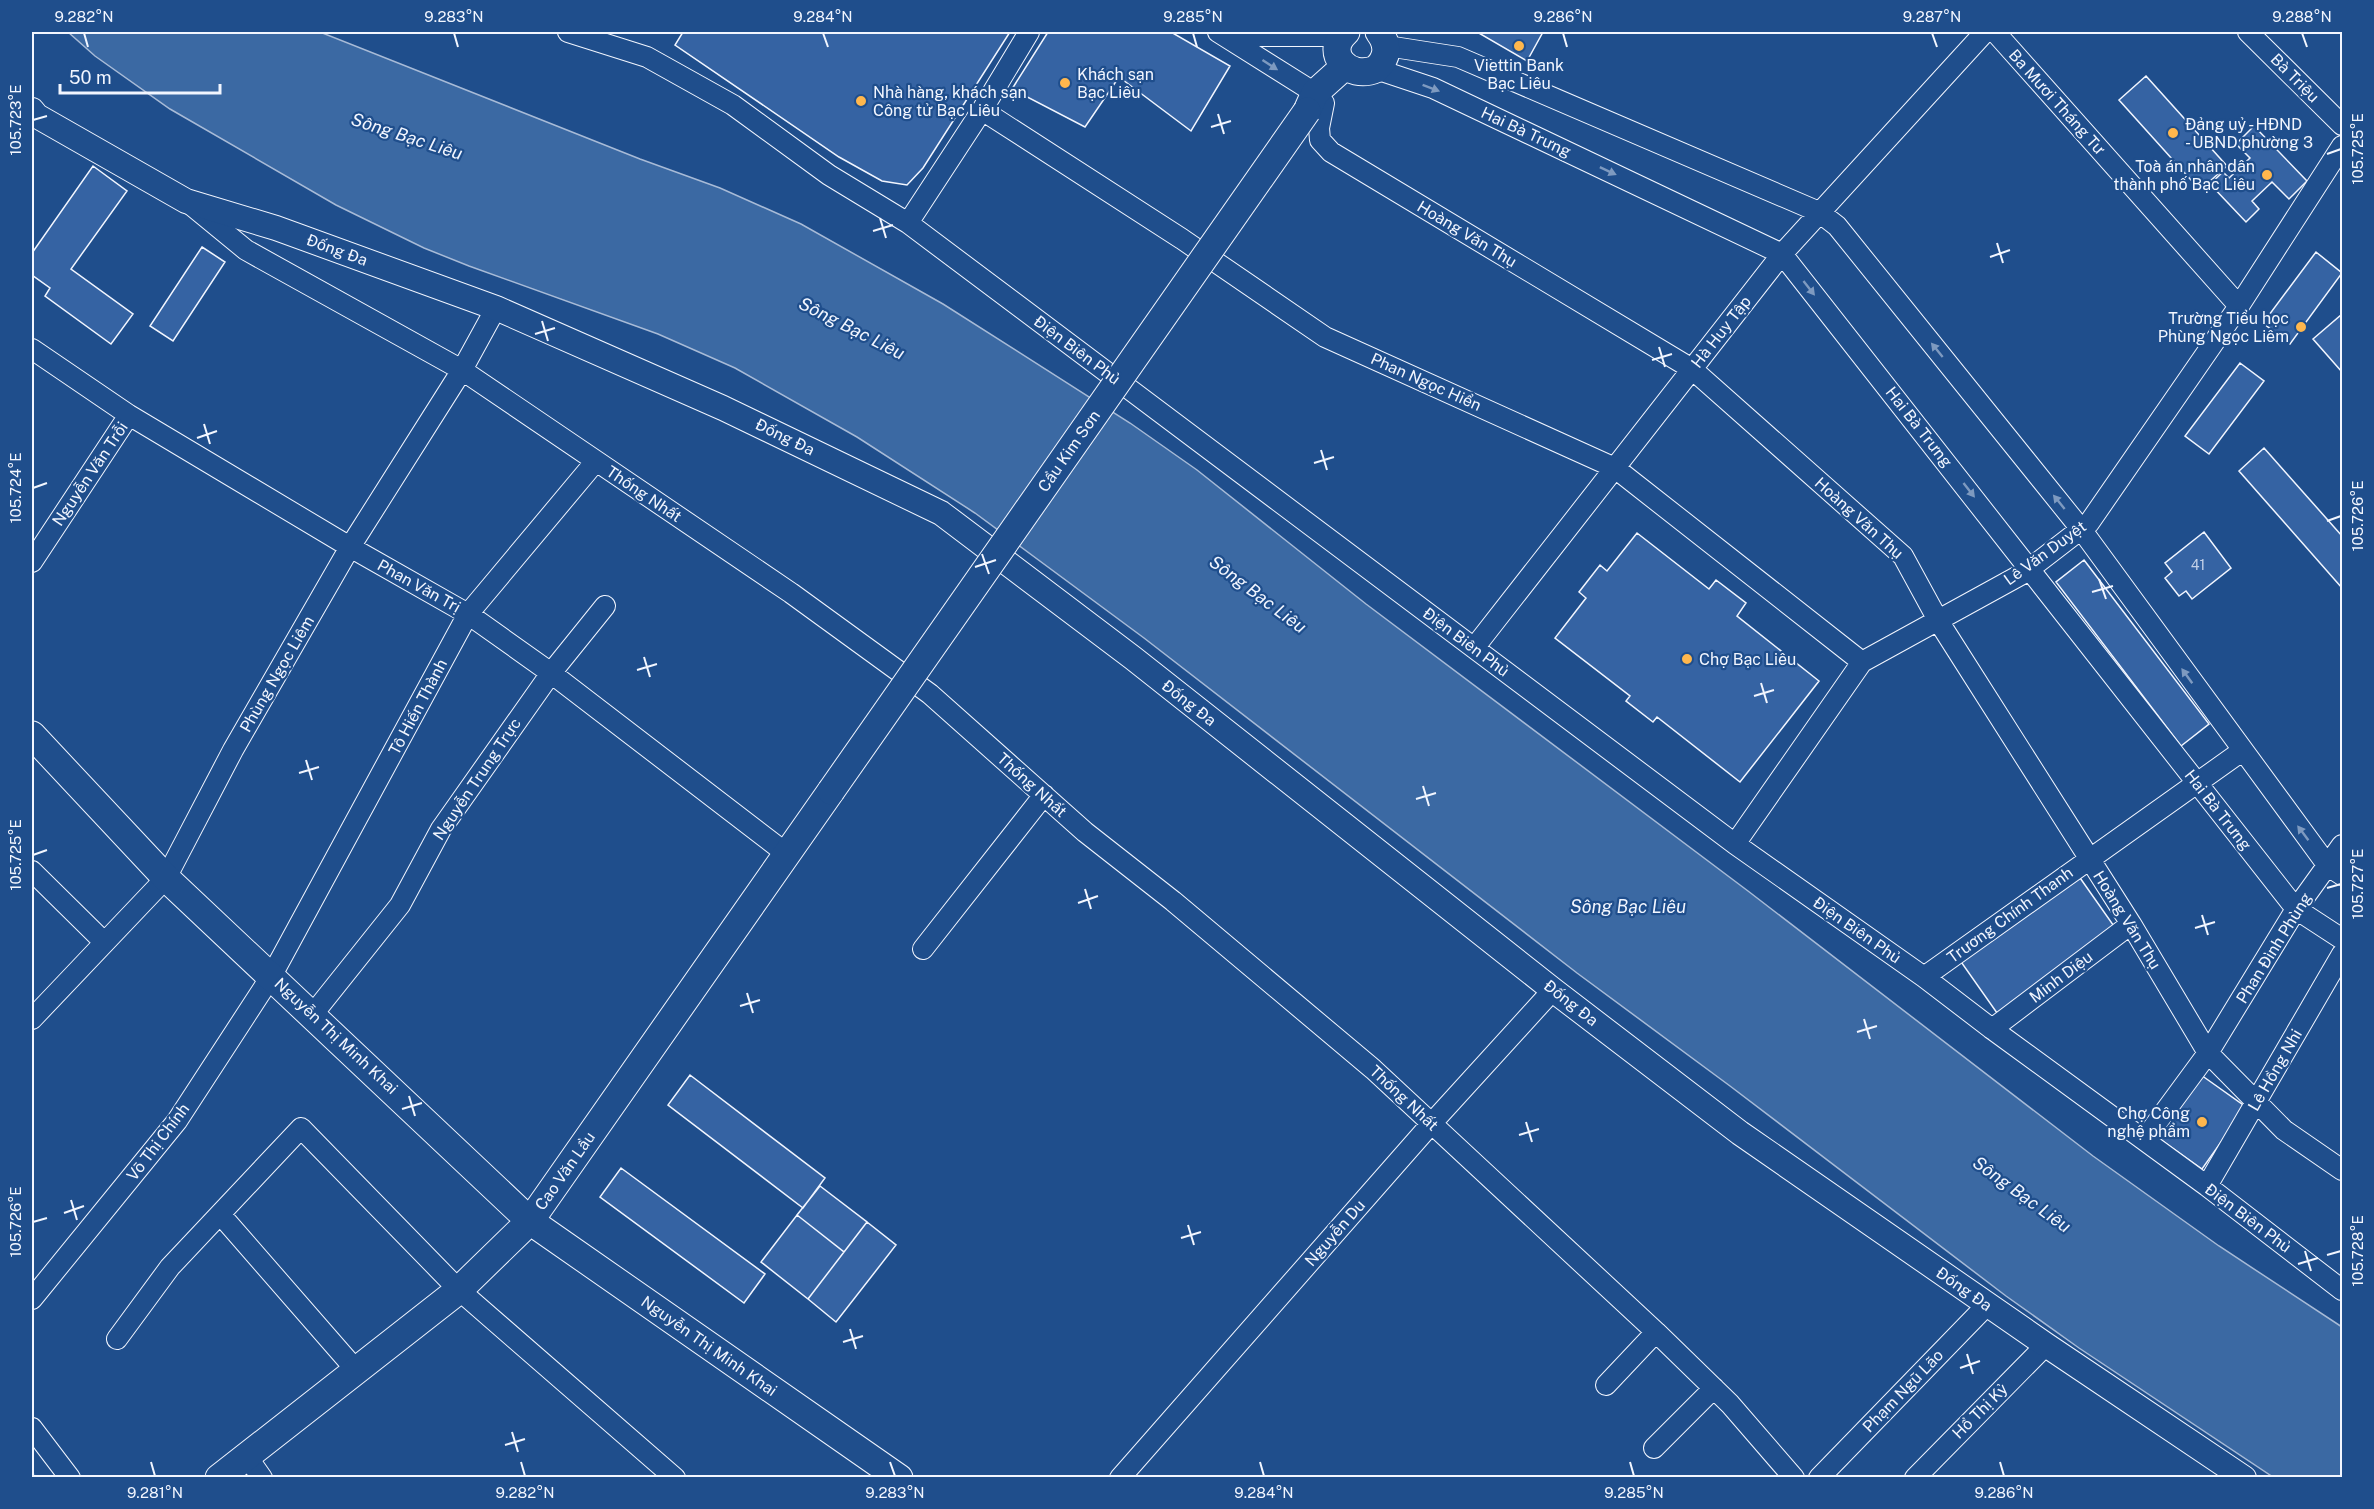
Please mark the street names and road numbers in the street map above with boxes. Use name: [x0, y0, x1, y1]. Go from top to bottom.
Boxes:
street label: Ba Mươi Tháng Tư: [2005, 46, 2110, 159]
street label: Bà Triệu: [2267, 50, 2323, 106]
street label: Hai Bà Trưng: [1478, 103, 1574, 161]
street label: Hoàng Văn Thụ: [1414, 197, 1520, 271]
street label: Đống Đa: [304, 230, 370, 270]
street label: Hà Huy Tập: [1687, 292, 1755, 372]
street label: Điện Biên Phủ: [1030, 311, 1124, 389]
street label: Phan Ngọc Hiển: [1368, 349, 1484, 415]
street label: Hai Bà Trưng: [1882, 383, 1956, 471]
street label: Cầu Kim Sơn: [1034, 407, 1104, 495]
street label: Đống Đa: [752, 415, 818, 459]
street label: Nguyễn Văn Trỗi: [48, 418, 132, 530]
street label: Thống Nhất: [603, 462, 685, 526]
street label: Hoàng Văn Thụ: [1811, 473, 1907, 563]
street label: Lê Văn Duyệt: [2000, 517, 2090, 589]
street label: Phan Văn Trị: [374, 555, 464, 617]
street label: Điện Biên Phủ: [1419, 603, 1513, 681]
street label: Phùng Ngọc Liêm: [236, 612, 318, 736]
street label: Tô Hiến Thành: [385, 656, 451, 758]
street label: Đống Đa: [1158, 676, 1220, 730]
street label: Nguyễn Trung Trực: [429, 714, 525, 844]
street label: Thống Nhất: [993, 749, 1071, 821]
street label: Hai Bà Trưng: [2181, 766, 2255, 854]
street label: Trương Chính Thanh: [1944, 863, 2076, 967]
street label: Hoàng Văn Thụ: [2089, 867, 2165, 973]
street label: Phan Đình Phùng: [2232, 889, 2316, 1007]
street label: Điện Biên Phủ: [1809, 893, 1905, 967]
street label: Minh Diệu: [2026, 947, 2096, 1007]
street label: Nguyễn Thị Minh Khai: [270, 974, 402, 1098]
street label: Đống Đa: [1540, 976, 1602, 1030]
street label: Lê Hồng Nhi: [2244, 1026, 2306, 1114]
street label: Thống Nhất: [1366, 1061, 1442, 1135]
street label: Võ Thị Chính: [123, 1100, 193, 1184]
street label: Cao Văn Lầu: [531, 1128, 599, 1214]
street label: Điện Biên Phủ: [2201, 1179, 2295, 1257]
street label: Nguyễn Du: [1301, 1196, 1369, 1270]
street label: Đống Đa: [1932, 1263, 1996, 1315]
street label: Nguyễn Thị Minh Khai: [637, 1292, 781, 1400]
street label: Phạm Ngũ Lão: [1859, 1346, 1947, 1436]
street label: Hồ Thị Kỷ: [1948, 1379, 2012, 1443]

